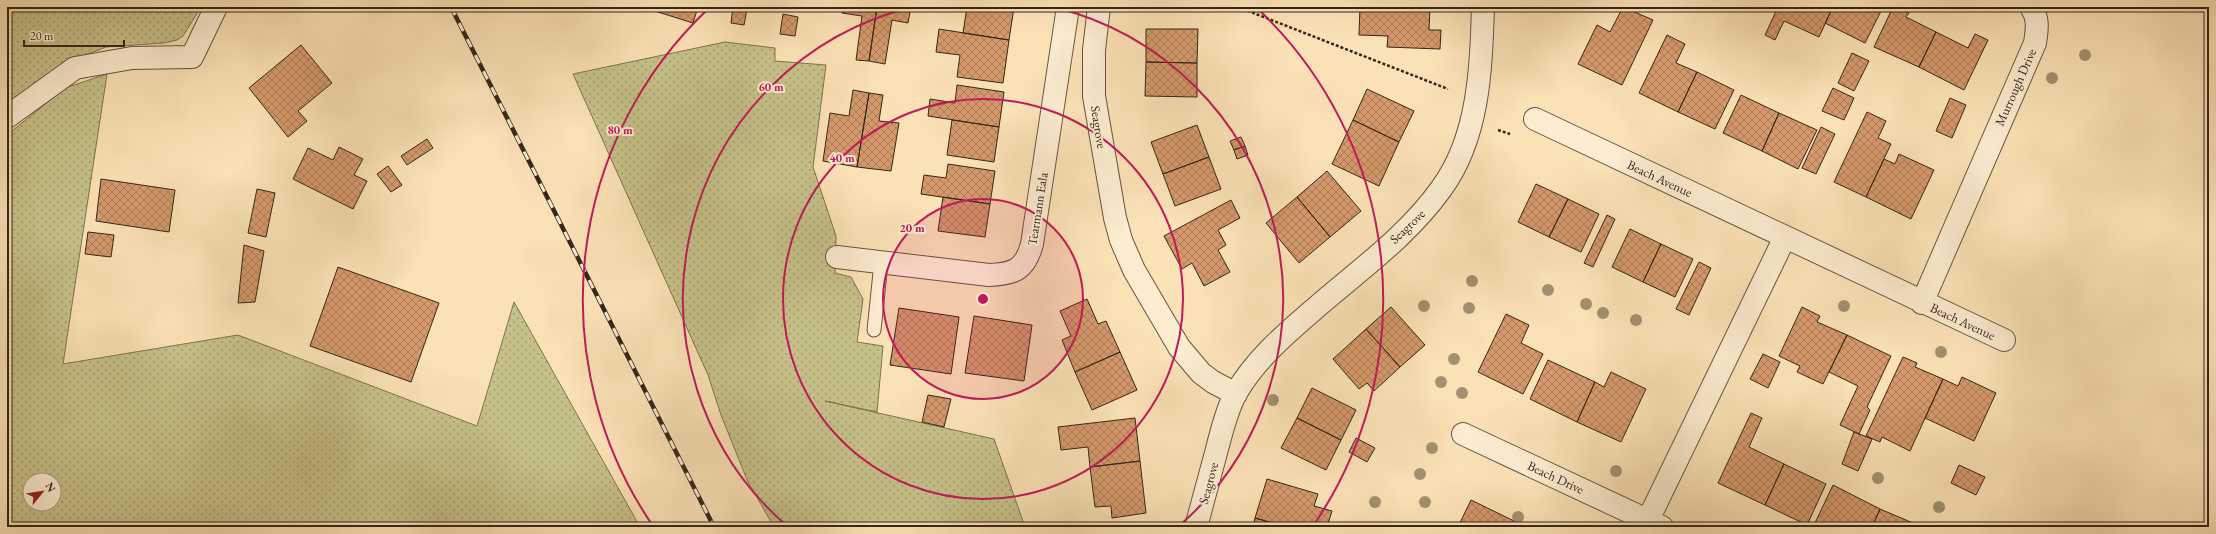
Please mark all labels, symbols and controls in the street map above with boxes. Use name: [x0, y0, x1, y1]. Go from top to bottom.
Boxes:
scale bar: [24, 22, 124, 48]
text: 20 m: [30, 28, 54, 44]
street label: Murrough Drive: [1991, 46, 2040, 129]
text: 60 m: [758, 79, 784, 95]
street label: Seagrove: [1087, 105, 1110, 150]
text: 80 m: [607, 122, 633, 138]
text: 40 m: [829, 150, 855, 166]
street label: Beach Avenue: [1625, 156, 1695, 201]
street label: Tearmann Eala: [1023, 170, 1052, 247]
street label: Seagrove: [1386, 205, 1429, 247]
text: 20 m: [899, 220, 925, 236]
centre of rings: [976, 292, 990, 306]
street label: Beach Avenue: [1928, 299, 1998, 344]
street label: Beach Drive: [1525, 457, 1587, 498]
street label: Seagrove: [1195, 460, 1222, 506]
north arrow: [22, 472, 62, 512]
text: N: [42, 480, 59, 494]

